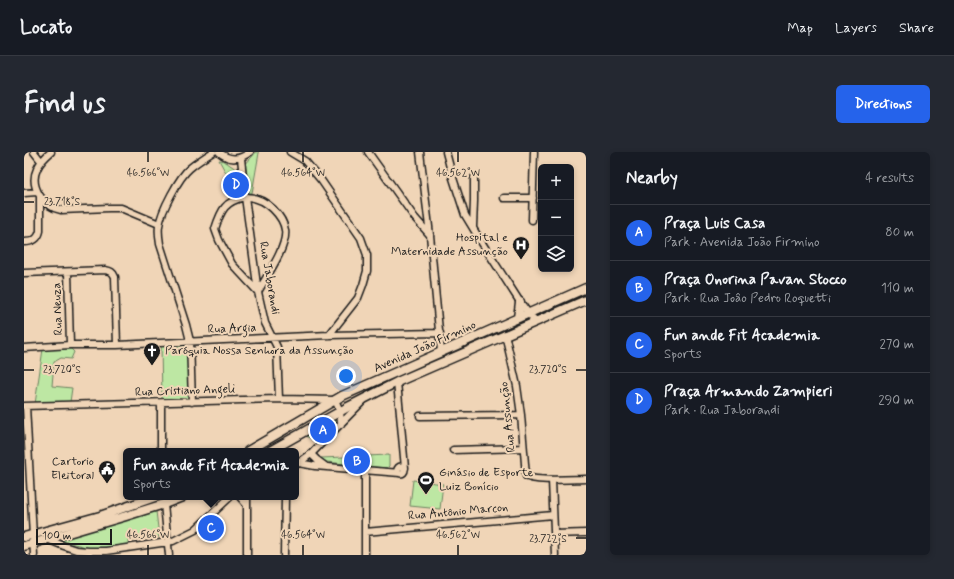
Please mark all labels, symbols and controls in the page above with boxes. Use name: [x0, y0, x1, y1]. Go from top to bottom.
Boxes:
text: Locato: [20, 15, 72, 40]
text: Map: [787, 19, 813, 37]
text: Layers: [835, 19, 877, 37]
text: Share: [899, 19, 934, 37]
button: Directions: [836, 85, 930, 123]
text: Find us: [24, 86, 105, 123]
map controls: [538, 164, 574, 272]
button: +: [538, 164, 574, 200]
text: 46.566°W: [127, 166, 169, 180]
text: 46.564°W: [281, 166, 325, 180]
text: 46.562°W: [436, 166, 480, 180]
text: Nearby: [626, 167, 678, 189]
pin: D: [223, 170, 249, 200]
text: 4 results: [865, 170, 914, 187]
text: 23.718°S: [44, 195, 81, 209]
button: −: [538, 200, 574, 236]
text: Praça Luis Casa: [664, 214, 765, 234]
text: A: [635, 224, 643, 241]
text: 80 m: [885, 224, 914, 241]
place label: Hospital e Maternidade Assunção: [391, 230, 508, 260]
text: Park · Avenida João Firmino: [664, 234, 820, 251]
hospital icon: Hospital e Maternidade Assunção: [511, 235, 531, 260]
button: layers: [538, 236, 574, 272]
street label: Rua Jaborandi: [255, 240, 283, 316]
text: Praça Onorina Pavan Stocco: [664, 270, 847, 290]
text: B: [635, 280, 643, 297]
text: 110 m: [881, 280, 914, 297]
street label: Rua Neuza: [49, 282, 67, 336]
text: Park · Rua Joâo Pedro Roquetti: [664, 290, 831, 307]
street label: Avenida João Firmino: [371, 317, 479, 377]
street label: Rua Argia: [207, 320, 257, 339]
text: Fun ande Fit Academia: [664, 326, 820, 346]
text: C: [634, 336, 644, 353]
text: 270 m: [879, 336, 914, 353]
church icon: Paróquia Nossa Senhora da Assunção: [142, 341, 162, 366]
place label: Paróquia Nossa Senhora da Assunção: [165, 343, 354, 359]
text: Sports: [664, 346, 702, 363]
text: 23.720°S: [43, 363, 81, 377]
text: 23.720°S: [529, 363, 567, 377]
your location: [336, 366, 356, 386]
street label: Rua Cristiano Angeli: [135, 381, 236, 402]
street label: Rua Assunção: [496, 381, 520, 453]
text: Praça Armando Zampieri: [664, 382, 832, 402]
text: D: [635, 392, 643, 409]
text: 290 m: [878, 392, 914, 409]
text: Park · Rua Jaborandi: [664, 402, 780, 419]
pin: A: [310, 415, 336, 445]
pin: B: [344, 446, 370, 476]
popup: [123, 448, 299, 500]
place label: Cartorio Eleitoral: [51, 454, 94, 484]
text: Fun ande Fit Academia: [133, 456, 289, 476]
public building icon: Cartorio Eleitoral: [97, 459, 117, 484]
place label: Ginásio de Esporte Luiz Bonício: [439, 465, 534, 495]
sports icon: Ginásio de Esporte Luiz Bonício: [416, 470, 436, 495]
text: Sports: [133, 476, 171, 493]
street label: Rua Antônio Marcon: [407, 500, 509, 524]
pin: C: [198, 513, 224, 543]
scale bar: [36, 527, 112, 546]
text: 46.566°W: [127, 528, 169, 542]
text: 46.564°W: [281, 528, 325, 542]
text: 46.562°W: [436, 528, 480, 542]
text: 100 m: [42, 529, 72, 543]
text: 23.722°S: [529, 532, 567, 546]

